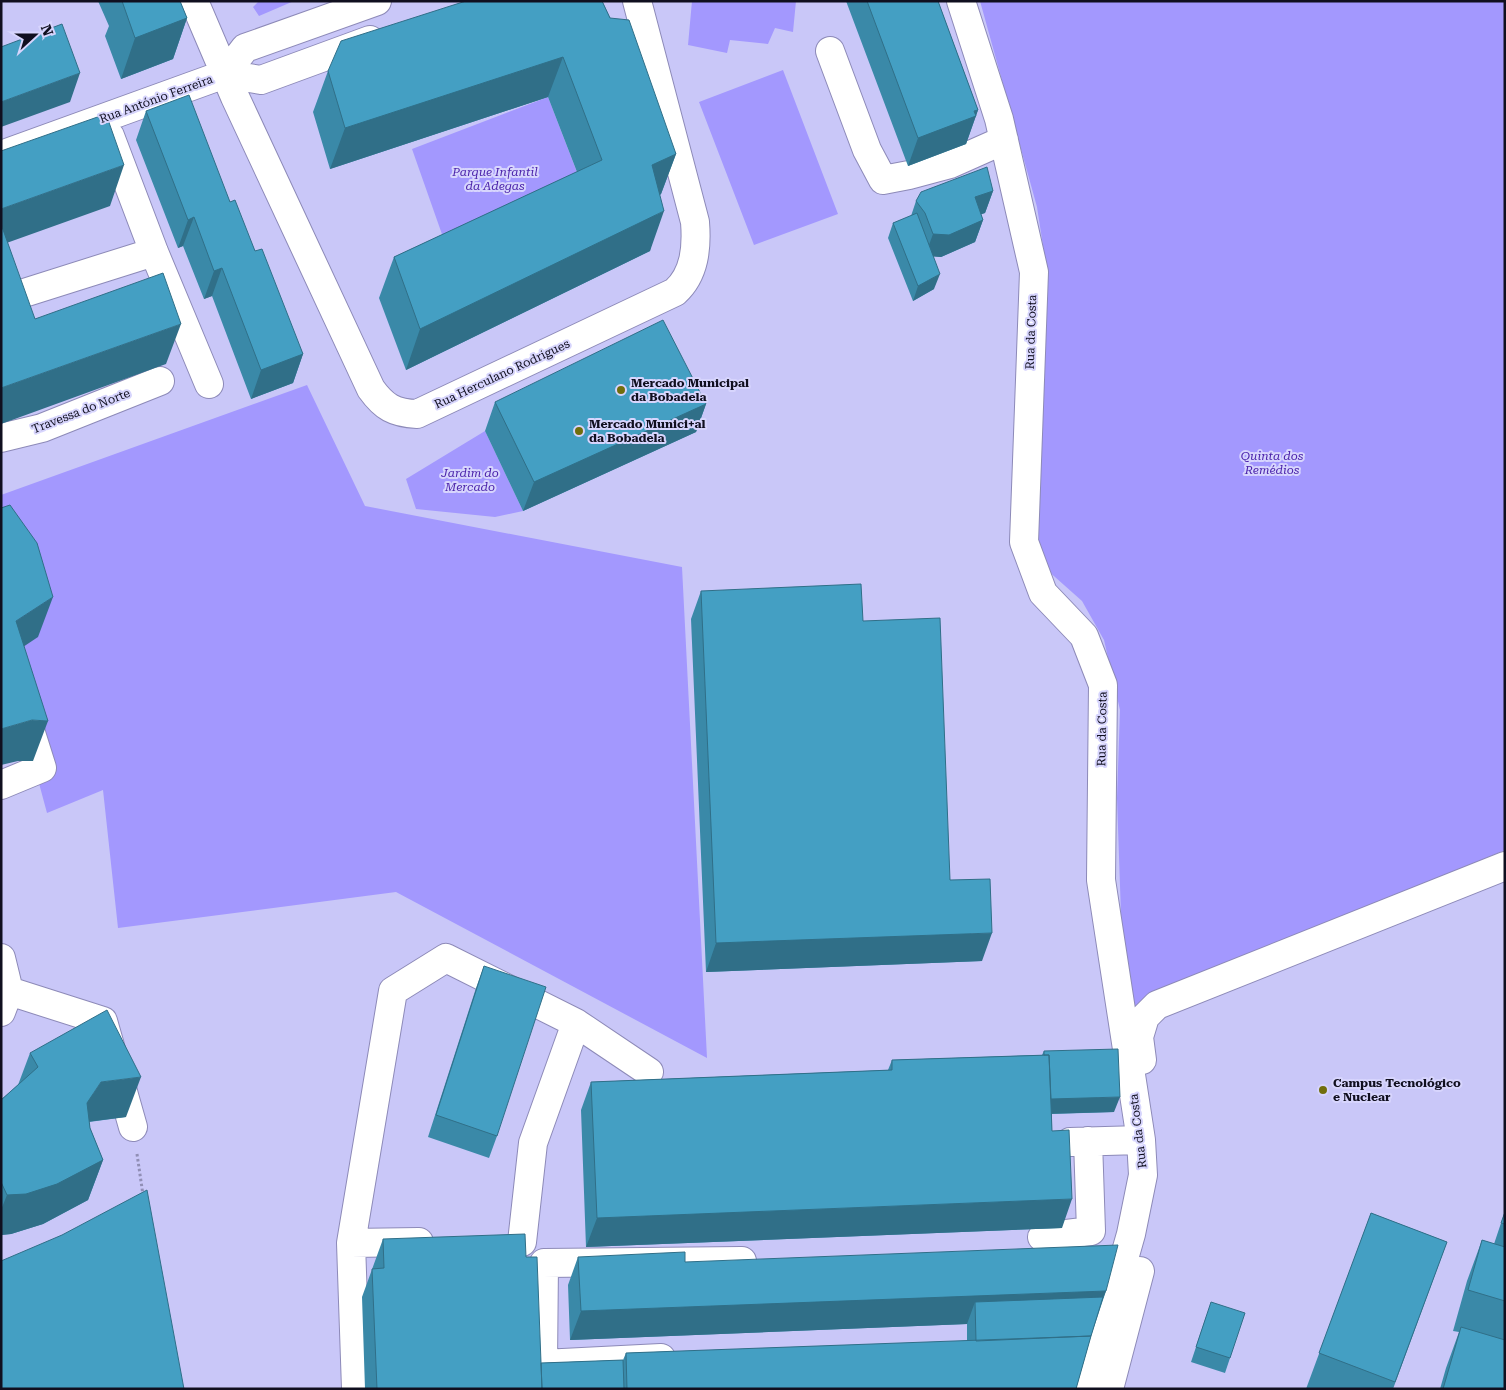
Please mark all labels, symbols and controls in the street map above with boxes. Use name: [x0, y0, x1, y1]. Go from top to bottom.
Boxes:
north arrow: [10, 10, 60, 60]
text: N: [38, 22, 57, 38]
street label: Rua António Ferreira: [97, 72, 215, 126]
park label: Parque Infantil da Adegas: [451, 165, 538, 193]
street label: Rua da Costa: [1023, 294, 1039, 370]
street label: Rua Herculano Rodrigues: [432, 336, 572, 412]
place label: Mercado Municipal da Bobadela: [631, 376, 749, 404]
marker: Mercado Municipal da Bobadela: [615, 384, 627, 396]
street label: Travessa do Norte: [30, 386, 132, 436]
place label: Mercado Munici+al da Bobadela: [589, 417, 706, 445]
marker: Mercado Munici+al da Bobadela: [573, 425, 585, 437]
park label: Quinta dos Remédios: [1241, 449, 1304, 477]
park label: Jardim do Mercado: [440, 466, 499, 494]
street label: Rua da Costa: [1094, 691, 1110, 767]
place label: Campus Tecnológico e Nuclear: [1333, 1076, 1461, 1104]
marker: Campus Tecnológico e Nuclear: [1317, 1084, 1329, 1096]
street label: Rua da Costa: [1126, 1092, 1150, 1169]

